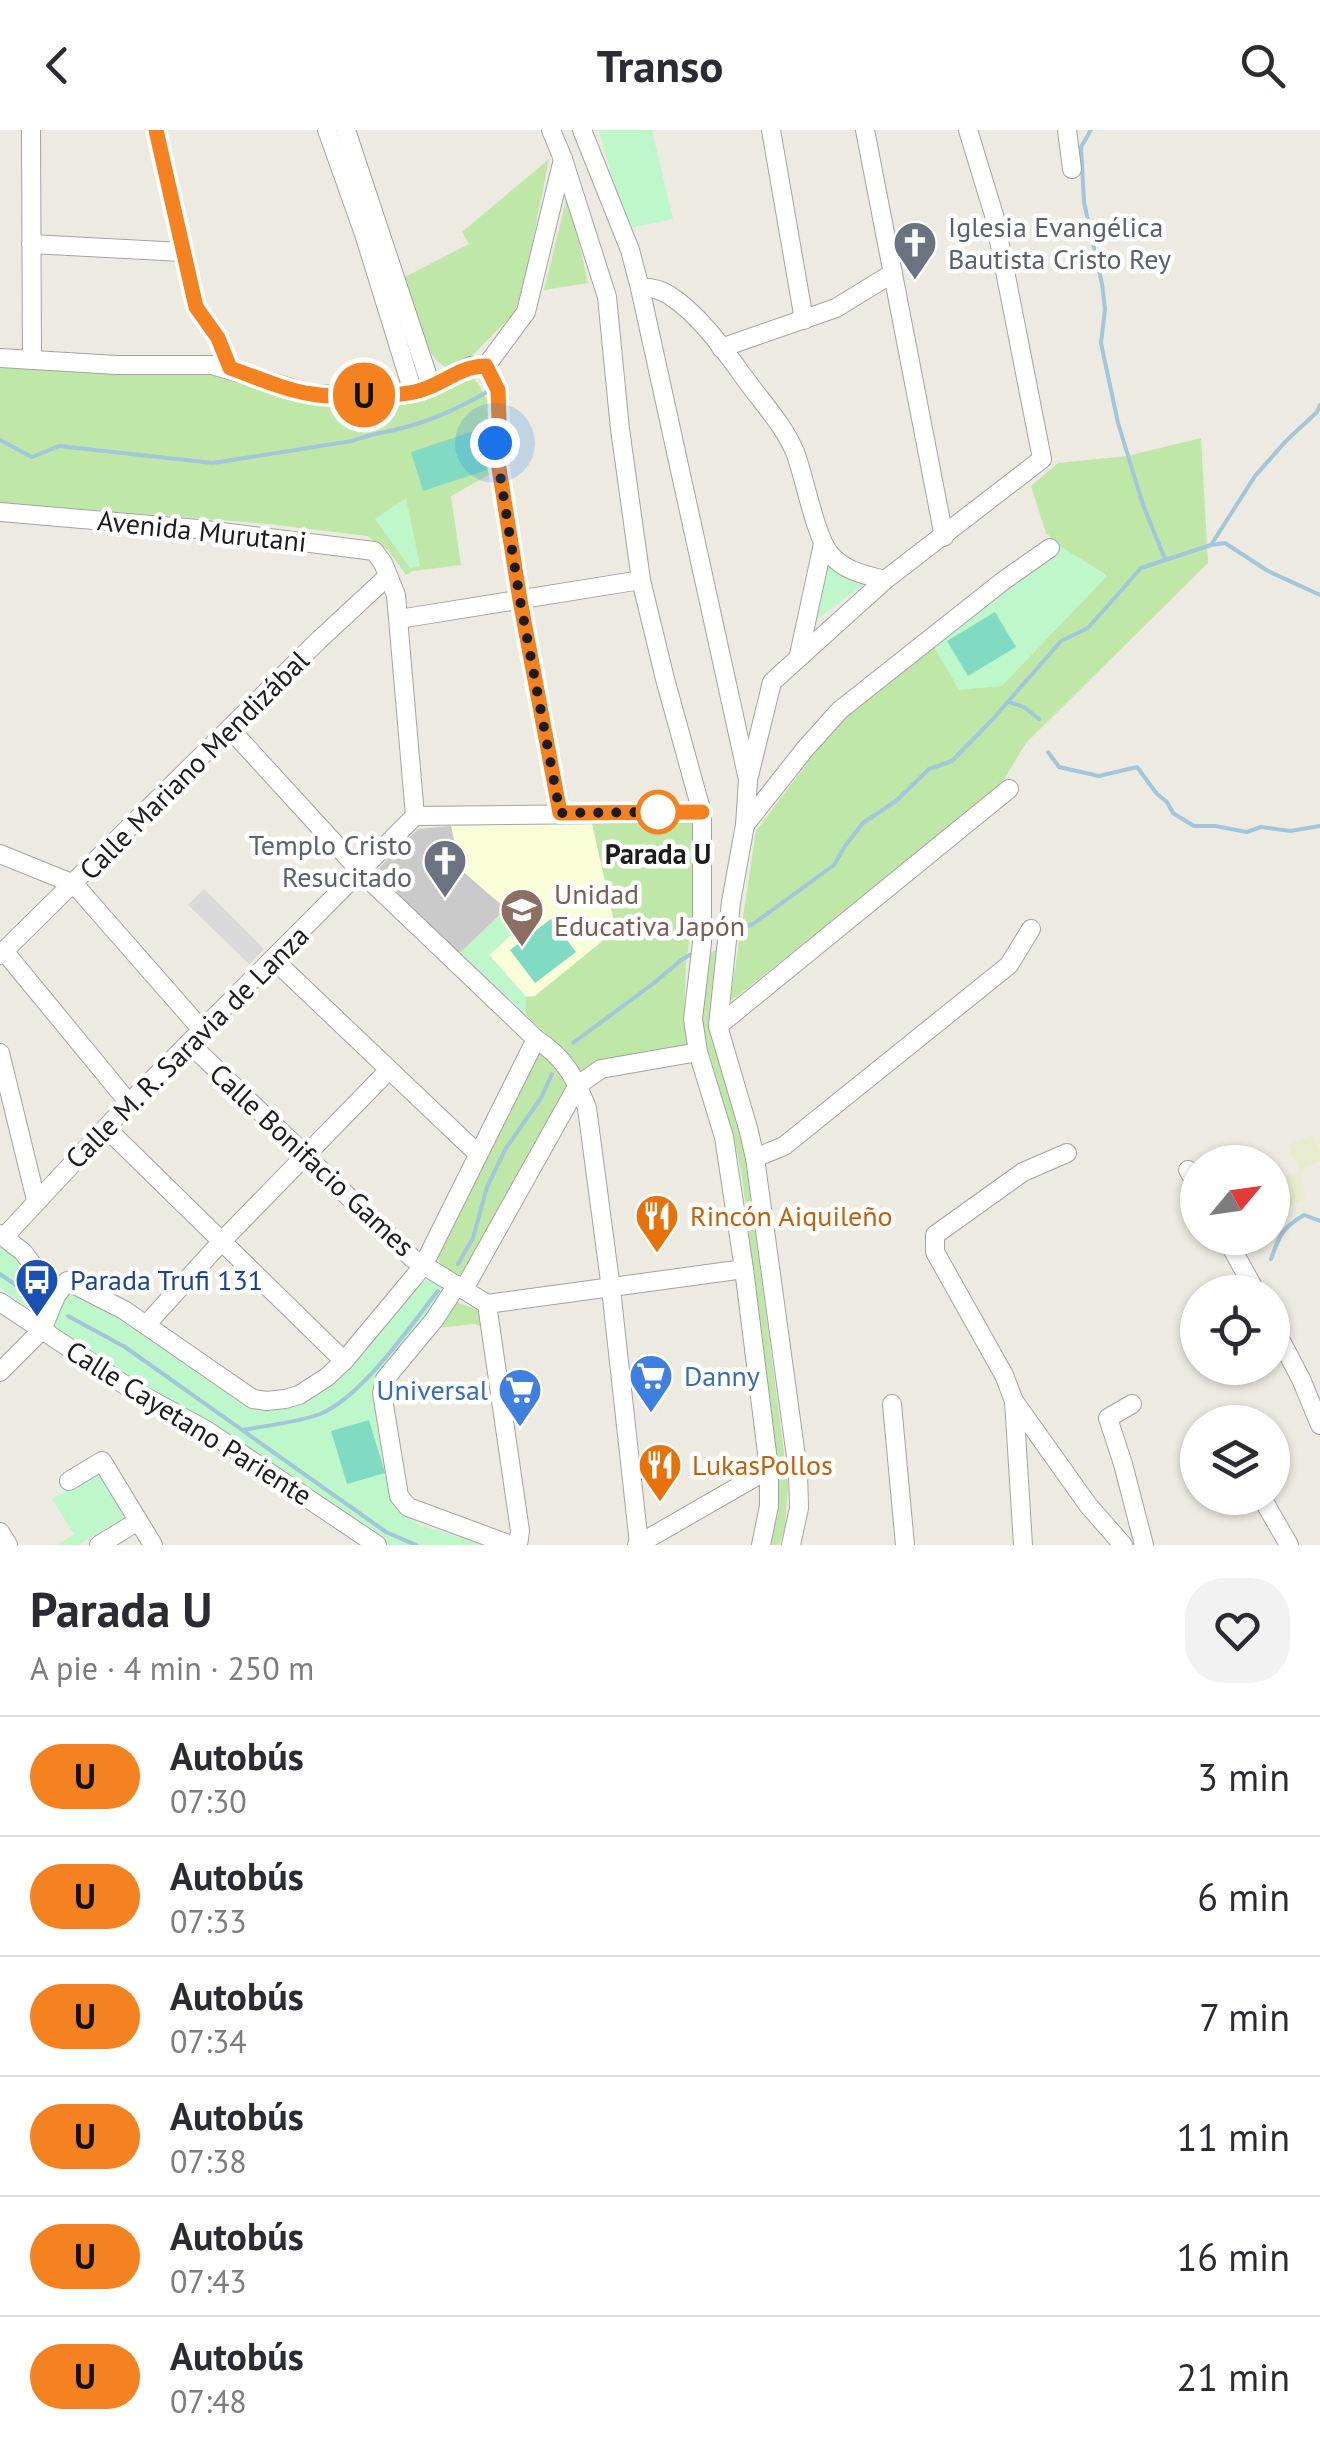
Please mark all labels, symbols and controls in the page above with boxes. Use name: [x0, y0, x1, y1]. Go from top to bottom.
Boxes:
text: Transo: [597, 36, 723, 94]
icon: back: [30, 38, 85, 93]
icon: search: [1235, 38, 1290, 93]
place label: Iglesia Evangélica Bautista Cristo Rey: [948, 208, 1171, 277]
church icon: Iglesia Evangélica Bautista Cristo Rey: [892, 220, 938, 281]
line badge: U: [332, 362, 396, 428]
text: U: [353, 372, 375, 418]
your location: [470, 418, 520, 468]
street label: Avenida Murutani: [96, 501, 308, 560]
street label: Calle Mariano Mendizábal: [71, 642, 316, 887]
marker: Parada U: [637, 791, 679, 833]
place label: Templo Cristo Resucitado: [249, 826, 412, 895]
place label: Parada U: [605, 835, 711, 872]
church icon: Templo Cristo Resucitado: [422, 838, 468, 899]
place label: Unidad Educativa Japón: [554, 875, 745, 944]
school or university icon: Unidad Educativa Japón: [499, 887, 545, 948]
street label: Calle M. R. Saravia de Lanza: [57, 917, 316, 1176]
street label: Calle Bonifacio Games: [202, 1055, 423, 1264]
north arrow: [1180, 1145, 1290, 1255]
map controls: [1180, 1145, 1290, 1515]
restaurant icon: Rincón Aiquileño: [634, 1193, 680, 1254]
place label: Rincón Aiquileño: [690, 1197, 893, 1234]
bus stop icon: Parada Trufi 131: [14, 1257, 60, 1318]
place label: Parada Trufi 131: [70, 1261, 263, 1298]
button: locate: [1180, 1275, 1290, 1385]
street label: Calle Cayetano Pariente: [59, 1332, 319, 1513]
supermarket icon: Danny: [628, 1353, 674, 1414]
place label: Danny: [684, 1357, 760, 1394]
supermarket icon: Universal: [497, 1367, 543, 1428]
place label: Universal: [376, 1371, 488, 1408]
button: layers: [1180, 1405, 1290, 1515]
restaurant icon: LukasPollos: [637, 1442, 683, 1503]
place label: LukasPollos: [692, 1446, 833, 1483]
text: Parada U: [30, 1578, 212, 1640]
button: heart: [1185, 1578, 1290, 1683]
text: A pie · 4 min · 250 m: [30, 1647, 314, 1689]
text: Autobús: [170, 1731, 304, 1780]
text: 3 min: [1197, 1752, 1290, 1801]
text: U: [74, 1753, 96, 1799]
text: 07:30: [170, 1780, 247, 1822]
text: Autobús: [170, 1851, 304, 1900]
text: 6 min: [1197, 1872, 1290, 1921]
text: U: [74, 1873, 96, 1919]
text: 07:33: [170, 1900, 247, 1942]
text: Autobús: [170, 1971, 304, 2020]
text: 7 min: [1199, 1992, 1290, 2041]
text: U: [74, 1993, 96, 2039]
text: 07:34: [170, 2020, 247, 2062]
text: Autobús: [170, 2091, 304, 2140]
text: 11 min: [1177, 2112, 1290, 2161]
text: U: [74, 2113, 96, 2159]
text: 07:38: [170, 2140, 247, 2182]
text: Autobús: [170, 2211, 304, 2260]
text: 16 min: [1177, 2232, 1290, 2281]
text: U: [74, 2233, 96, 2279]
text: 07:43: [170, 2260, 247, 2302]
text: Autobús: [170, 2331, 304, 2380]
text: 21 min: [1177, 2352, 1290, 2401]
text: U: [74, 2353, 96, 2399]
text: 07:48: [170, 2380, 247, 2422]

